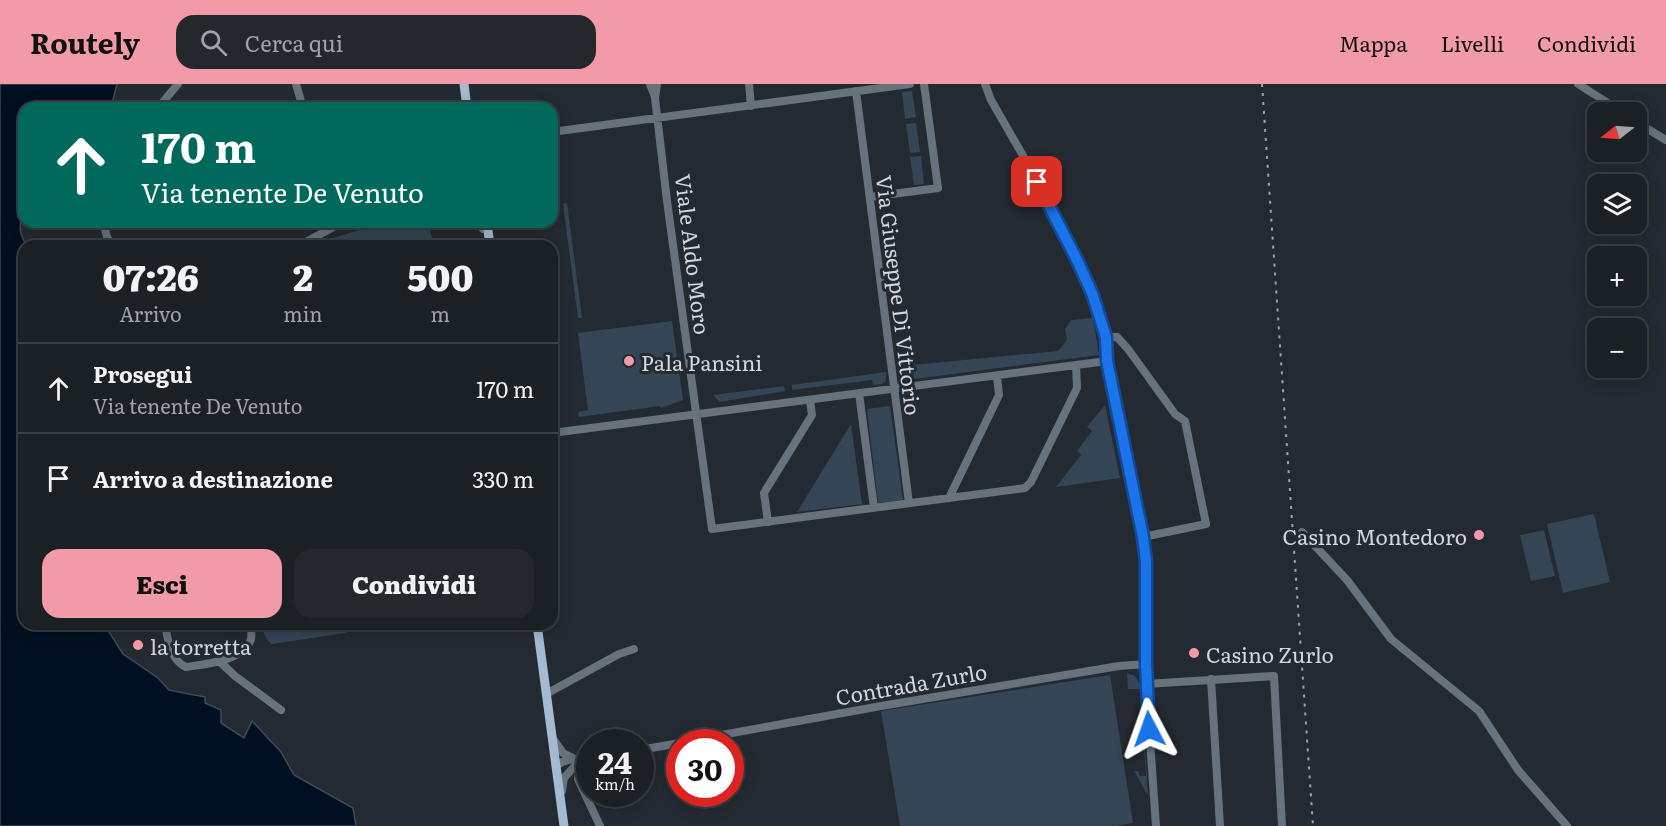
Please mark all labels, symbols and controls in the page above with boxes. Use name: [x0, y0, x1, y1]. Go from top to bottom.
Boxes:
search box: [176, 15, 596, 69]
text: Routely: [30, 21, 140, 63]
icon: search: [197, 26, 230, 59]
text: Cerca qui: [245, 26, 343, 59]
text: Mappa: [1339, 27, 1408, 58]
text: Livelli: [1441, 27, 1504, 58]
text: Condividi: [1537, 27, 1636, 58]
north arrow: [1587, 102, 1647, 162]
map controls: [1587, 102, 1647, 378]
text: 170 m: [141, 114, 256, 176]
icon: ahead: [42, 126, 120, 204]
pin: [1011, 156, 1062, 207]
icon: arrive: [1020, 165, 1053, 198]
text: Via tenente De Venuto: [141, 171, 424, 211]
street label: Viale Aldo Moro: [669, 172, 719, 336]
street label: Via Giuseppe Di Vittorio: [870, 173, 930, 417]
button: layers: [1587, 174, 1647, 234]
button: +: [1587, 246, 1647, 306]
text: 07:26: [103, 249, 199, 302]
text: 2: [293, 249, 313, 302]
text: 500: [407, 249, 473, 302]
text: Arrivo: [119, 298, 182, 328]
text: min: [283, 298, 323, 328]
text: m: [431, 298, 450, 328]
button: −: [1587, 318, 1647, 378]
place label: Pala Pansini: [641, 346, 762, 377]
marker: Pala Pansini: [622, 354, 636, 368]
text: Prosegui: [93, 357, 192, 390]
icon: ahead: [42, 372, 75, 405]
text: 170 m: [476, 372, 534, 405]
text: Via tenente De Venuto: [93, 390, 303, 420]
icon: arrive: [42, 462, 75, 495]
text: Arrivo a destinazione: [93, 462, 333, 495]
text: 330 m: [472, 462, 534, 495]
place label: Casino Montedoro: [1283, 520, 1467, 551]
marker: Casino Montedoro: [1472, 528, 1486, 542]
button: Esci: [42, 549, 282, 618]
button: Condividi: [294, 549, 534, 618]
place label: la torretta: [150, 630, 252, 661]
marker: la torretta: [131, 638, 145, 652]
place label: Casino Zurlo: [1206, 638, 1334, 669]
marker: Casino Zurlo: [1187, 646, 1201, 660]
street label: Contrada Zurlo: [833, 654, 989, 712]
position arrow: [1117, 697, 1181, 761]
speed limit sign: 30: [666, 729, 744, 807]
text: 24: [598, 739, 632, 783]
text: km/h: [595, 772, 635, 795]

